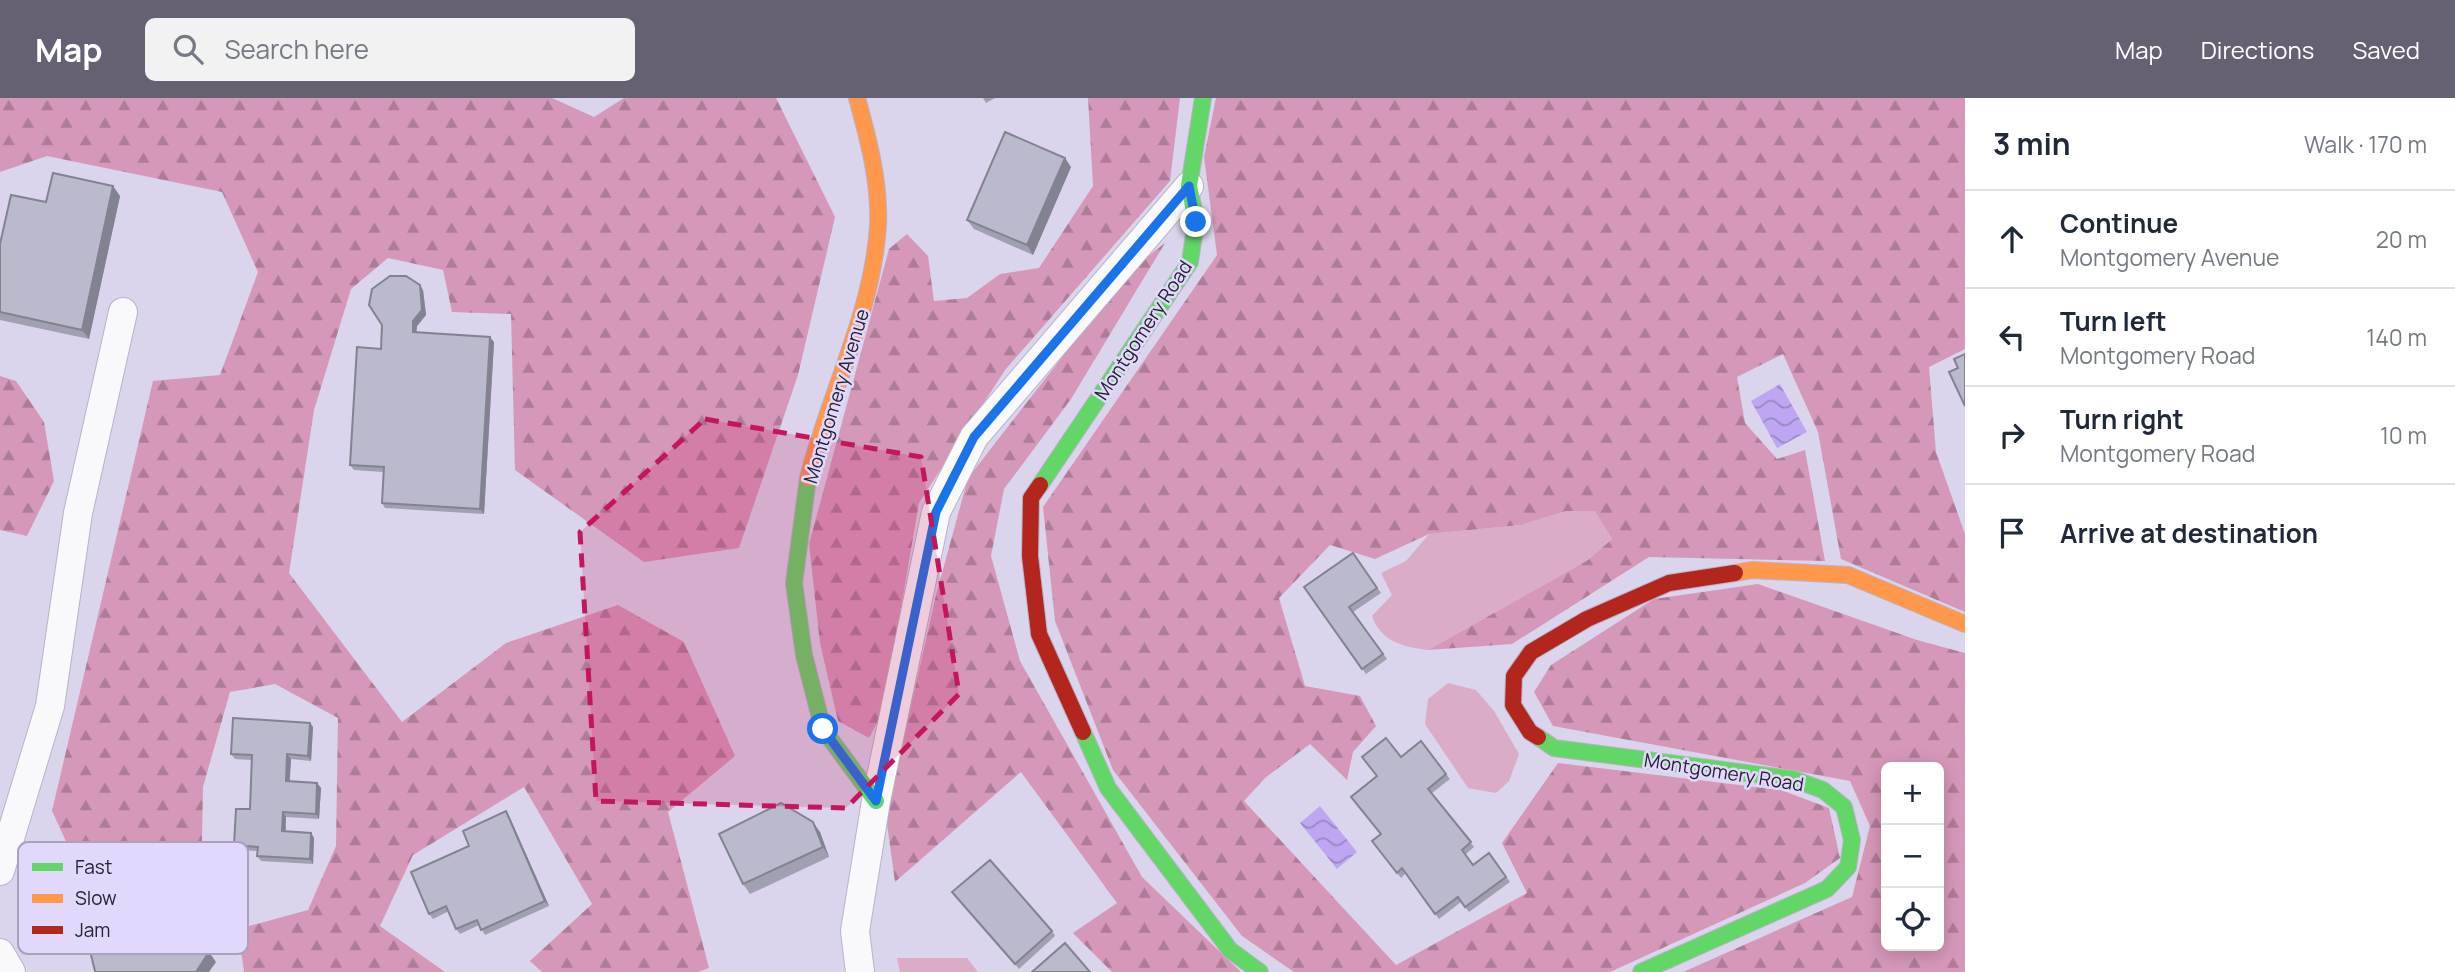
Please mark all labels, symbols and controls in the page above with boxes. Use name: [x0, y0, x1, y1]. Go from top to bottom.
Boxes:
search box: [145, 18, 635, 81]
text: Map: [35, 27, 103, 72]
icon: search: [169, 30, 207, 68]
text: Search here: [225, 31, 369, 67]
text: Map: [2115, 33, 2163, 66]
text: Directions: [2201, 33, 2314, 66]
text: Saved: [2352, 33, 2420, 66]
text: 3 min: [1993, 123, 2071, 164]
text: Walk · 170 m: [2304, 128, 2427, 160]
text: Continue: [2060, 205, 2178, 241]
route end: [1180, 206, 1211, 237]
icon: ahead: [1993, 220, 2031, 258]
text: 20 m: [2376, 223, 2427, 255]
text: Montgomery Avenue: [2060, 241, 2280, 273]
street label: Montgomery Road: [1088, 255, 1198, 405]
text: Turn left: [2060, 303, 2167, 339]
street label: Montgomery Avenue: [797, 305, 875, 487]
icon: left: [1993, 318, 2031, 356]
text: 140 m: [2366, 321, 2427, 353]
text: Montgomery Road: [2060, 339, 2255, 371]
text: Turn right: [2060, 401, 2184, 437]
icon: right: [1993, 416, 2031, 454]
text: 10 m: [2380, 419, 2427, 451]
text: Montgomery Road: [2060, 437, 2255, 469]
icon: arrive: [1993, 514, 2031, 552]
text: Arrive at destination: [2060, 515, 2318, 551]
route start: [807, 713, 838, 744]
street label: Montgomery Road: [1642, 747, 1806, 797]
map controls: [1881, 762, 1944, 951]
button: +: [1881, 762, 1944, 825]
button: −: [1881, 825, 1944, 888]
legend: [18, 842, 248, 954]
text: Fast: [75, 854, 112, 880]
text: Slow: [75, 885, 117, 911]
button: locate: [1881, 888, 1944, 951]
text: Jam: [75, 917, 110, 943]

